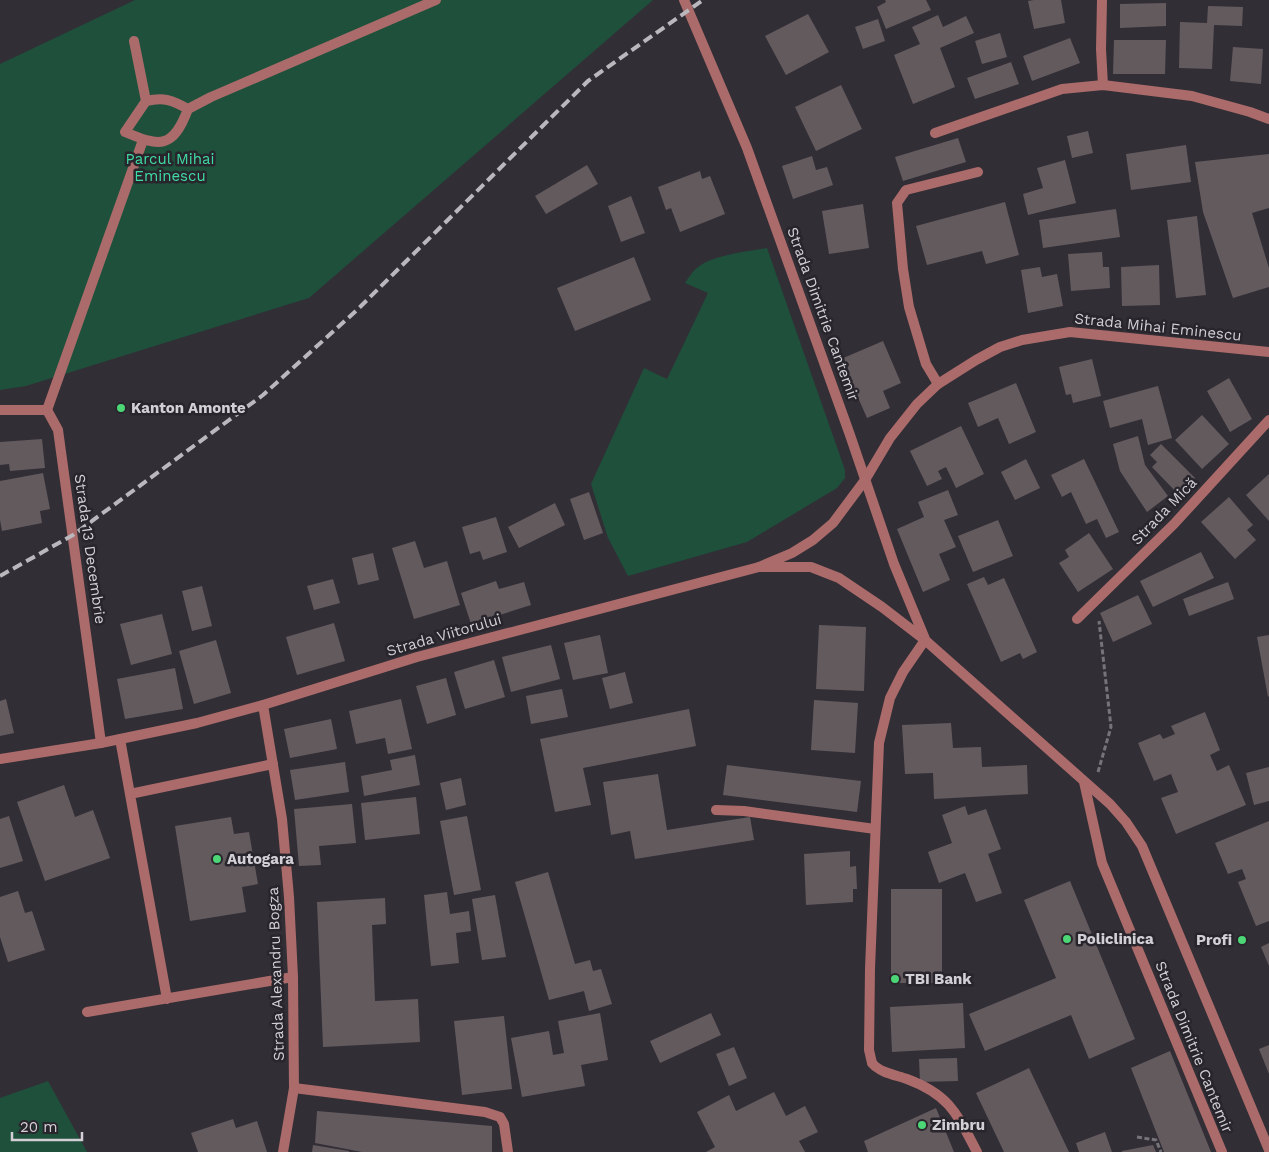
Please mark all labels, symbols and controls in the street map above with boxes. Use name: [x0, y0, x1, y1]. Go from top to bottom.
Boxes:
park label: Parcul Mihai Eminescu: [126, 150, 214, 185]
street label: Strada Dimitrie Cantemir: [783, 225, 863, 403]
street label: Strada Mihai Eminescu: [1074, 309, 1242, 345]
place label: Kanton Amonte: [131, 399, 246, 417]
marker: Kanton Amonte: [115, 402, 127, 414]
street label: Strada 13 Decembrie: [71, 473, 109, 625]
street label: Strada Mică: [1127, 473, 1201, 548]
street label: Strada Viitorului: [384, 610, 504, 660]
place label: Autogara: [227, 850, 294, 868]
marker: Autogara: [211, 853, 223, 865]
street label: Strada Alexandru Bogza: [264, 886, 288, 1061]
place label: Policlinica: [1077, 930, 1154, 948]
place label: Profi: [1196, 931, 1232, 949]
marker: Policlinica: [1061, 933, 1073, 945]
marker: Profi: [1236, 934, 1248, 946]
street label: Strada Dimitrie Cantemir: [1151, 959, 1237, 1135]
place label: TBI Bank: [905, 970, 972, 988]
marker: TBI Bank: [889, 973, 901, 985]
scale bar: [12, 1110, 82, 1142]
place label: Zimbru: [932, 1116, 985, 1134]
text: 20 m: [20, 1118, 58, 1136]
marker: Zimbru: [916, 1119, 928, 1131]

